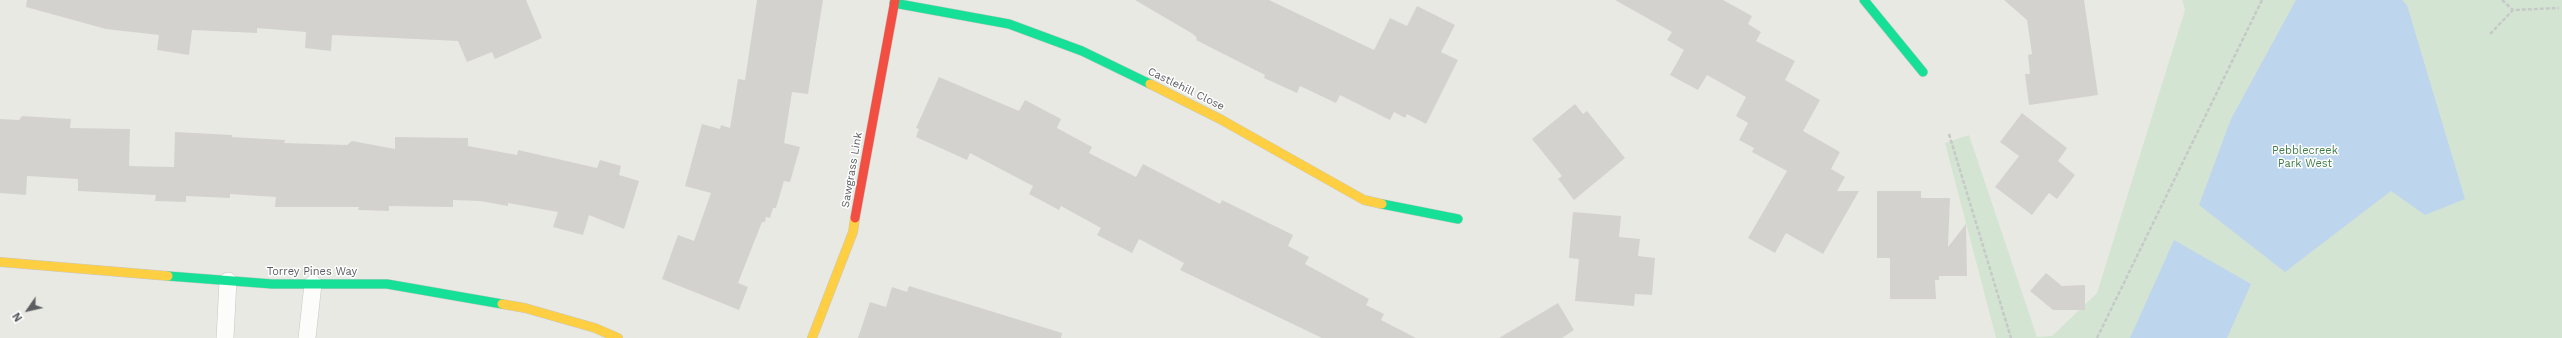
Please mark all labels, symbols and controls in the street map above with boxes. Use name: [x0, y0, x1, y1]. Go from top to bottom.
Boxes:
street label: Castlehill Close: [1145, 65, 1227, 113]
street label: Sawgrass Link: [839, 131, 865, 209]
park label: Pebblecreek Park West: [2272, 144, 2338, 170]
street label: Torrey Pines Way: [267, 265, 357, 279]
north arrow: [8, 290, 48, 330]
text: N: [10, 310, 25, 324]

